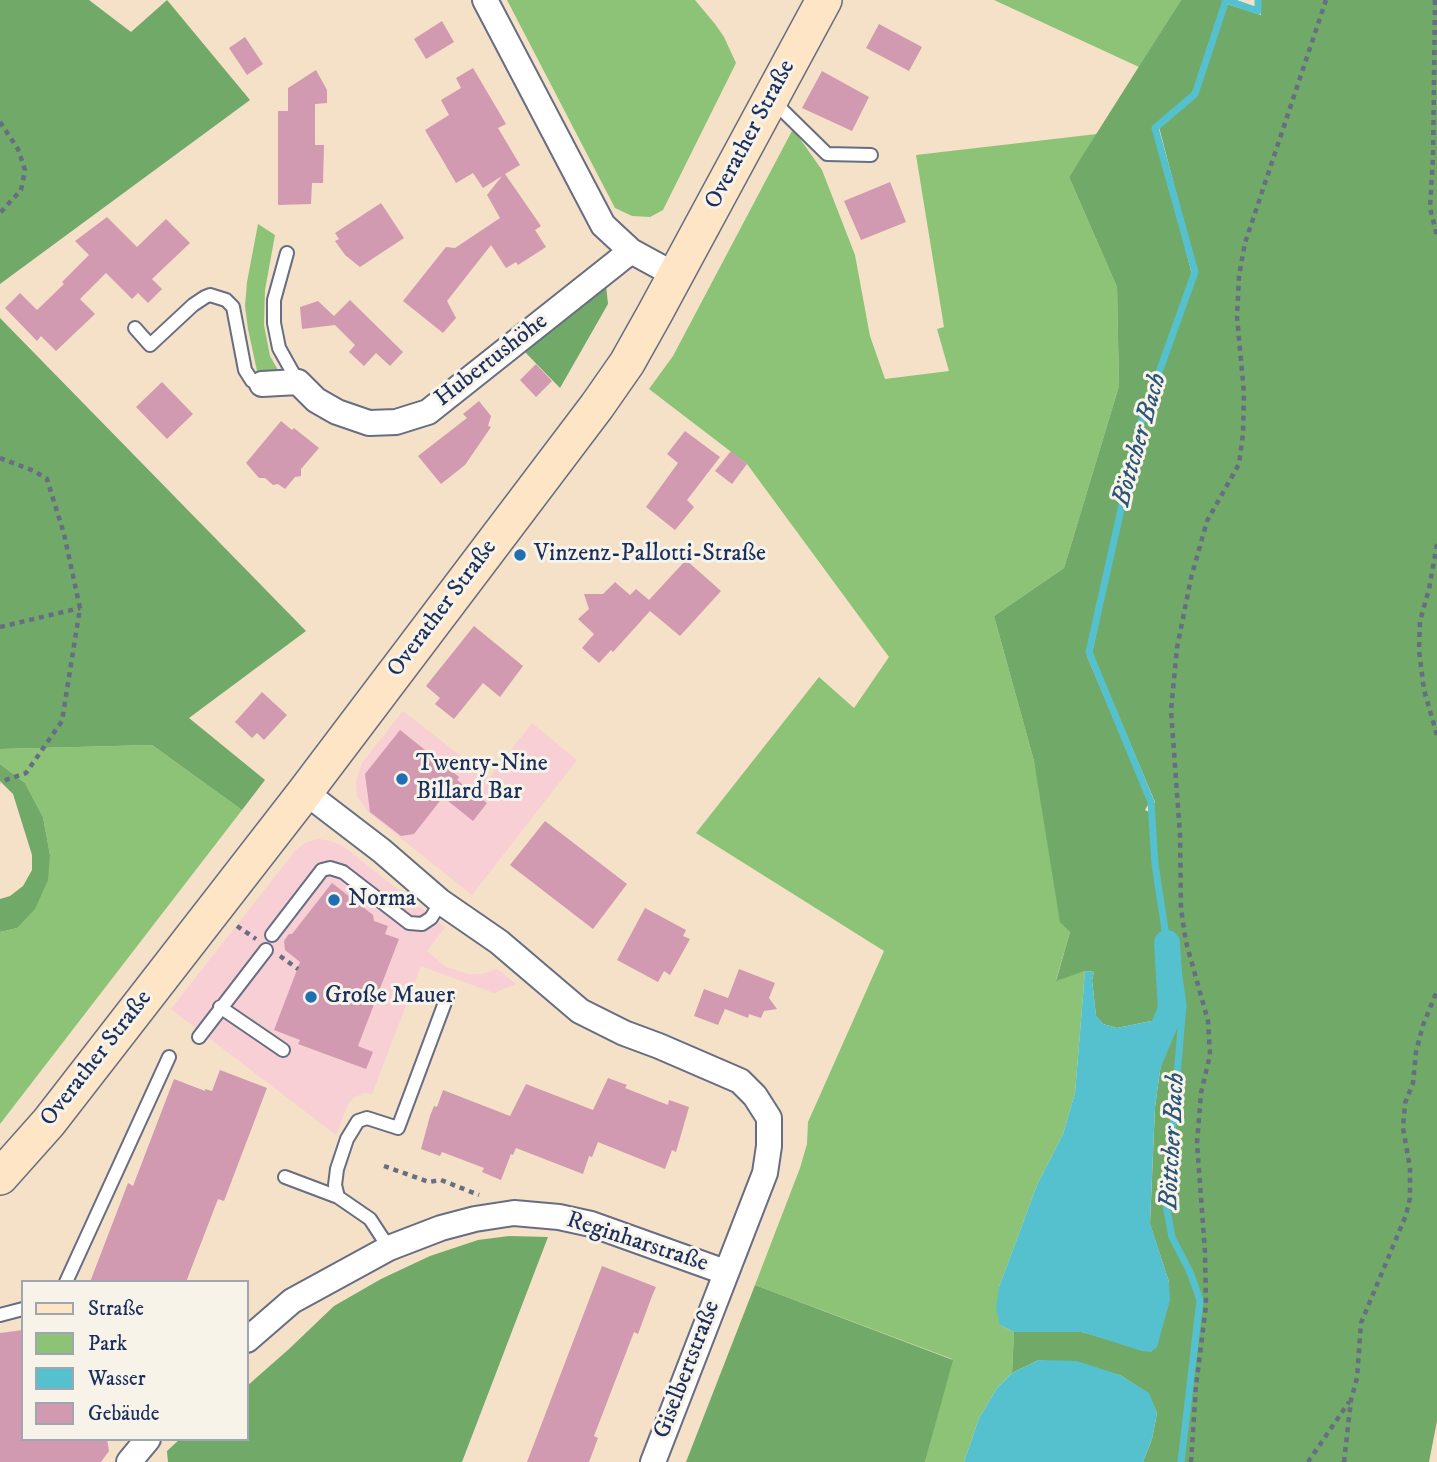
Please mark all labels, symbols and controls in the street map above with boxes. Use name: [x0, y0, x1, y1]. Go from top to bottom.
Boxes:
street label: Overather Straße: [700, 56, 802, 214]
street label: Hubertushöhe: [430, 308, 554, 414]
water label: Böttcher Bach: [1107, 370, 1175, 510]
street label: Overather Straße: [382, 535, 504, 683]
place label: Vinzenz-Pallotti-Straße: [534, 541, 766, 569]
marker: Vinzenz-Pallotti-Straße: [512, 547, 528, 563]
place label: Twenty-Nine Billard Bar: [416, 751, 548, 807]
marker: Twenty-Nine Billard Bar: [394, 771, 410, 787]
place label: Norma: [348, 886, 416, 914]
marker: Norma: [326, 892, 342, 908]
place label: Große Mauer: [325, 983, 455, 1011]
street label: Overather Straße: [35, 985, 159, 1133]
marker: Große Mauer: [303, 989, 319, 1005]
water label: Böttcher Bach: [1155, 1072, 1193, 1210]
street label: Reginharstraße: [563, 1207, 711, 1279]
legend: [21, 1280, 248, 1441]
text: Straße: [88, 1296, 144, 1322]
street label: Giselbertstraße: [649, 1297, 727, 1443]
text: Park: [88, 1331, 127, 1357]
text: Wasser: [88, 1366, 145, 1392]
text: Gebäude: [88, 1401, 159, 1427]

